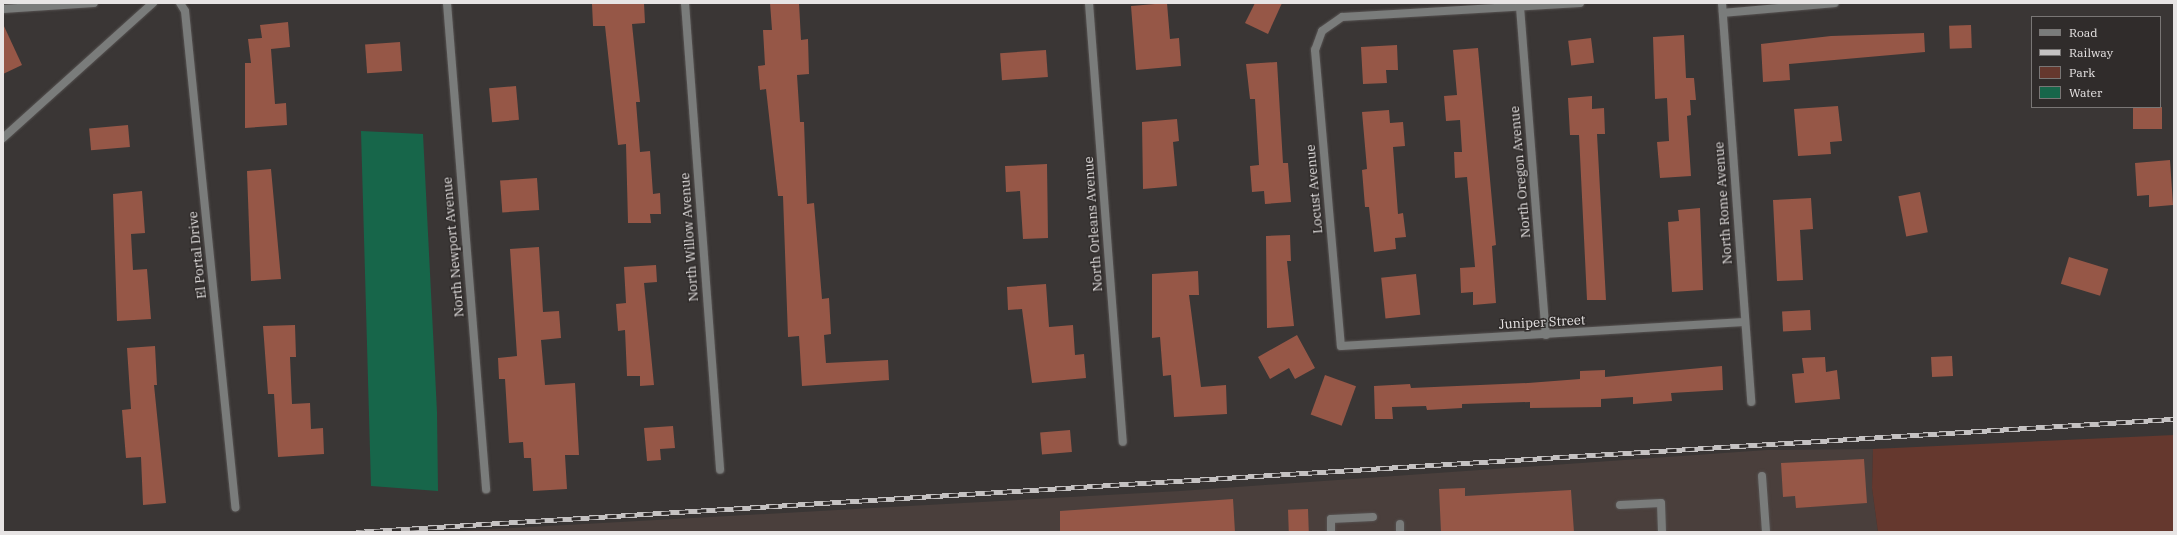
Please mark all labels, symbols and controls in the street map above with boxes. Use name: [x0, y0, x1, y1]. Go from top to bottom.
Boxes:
legend: [2031, 16, 2161, 108]
text: Road: [2069, 25, 2098, 40]
text: Railway: [2069, 45, 2113, 60]
text: Park: [2069, 65, 2095, 80]
text: Water: [2069, 85, 2102, 100]
street label: North Oregon Avenue: [1507, 105, 1535, 239]
street label: North Rome Avenue: [1712, 141, 1736, 265]
street label: Locust Avenue: [1303, 144, 1327, 234]
street label: North Orleans Avenue: [1081, 156, 1107, 292]
street label: North Willow Avenue: [678, 172, 702, 302]
street label: North Newport Avenue: [440, 176, 468, 318]
street label: El Portal Drive: [186, 211, 210, 299]
street label: Juniper Street: [1498, 313, 1586, 333]

